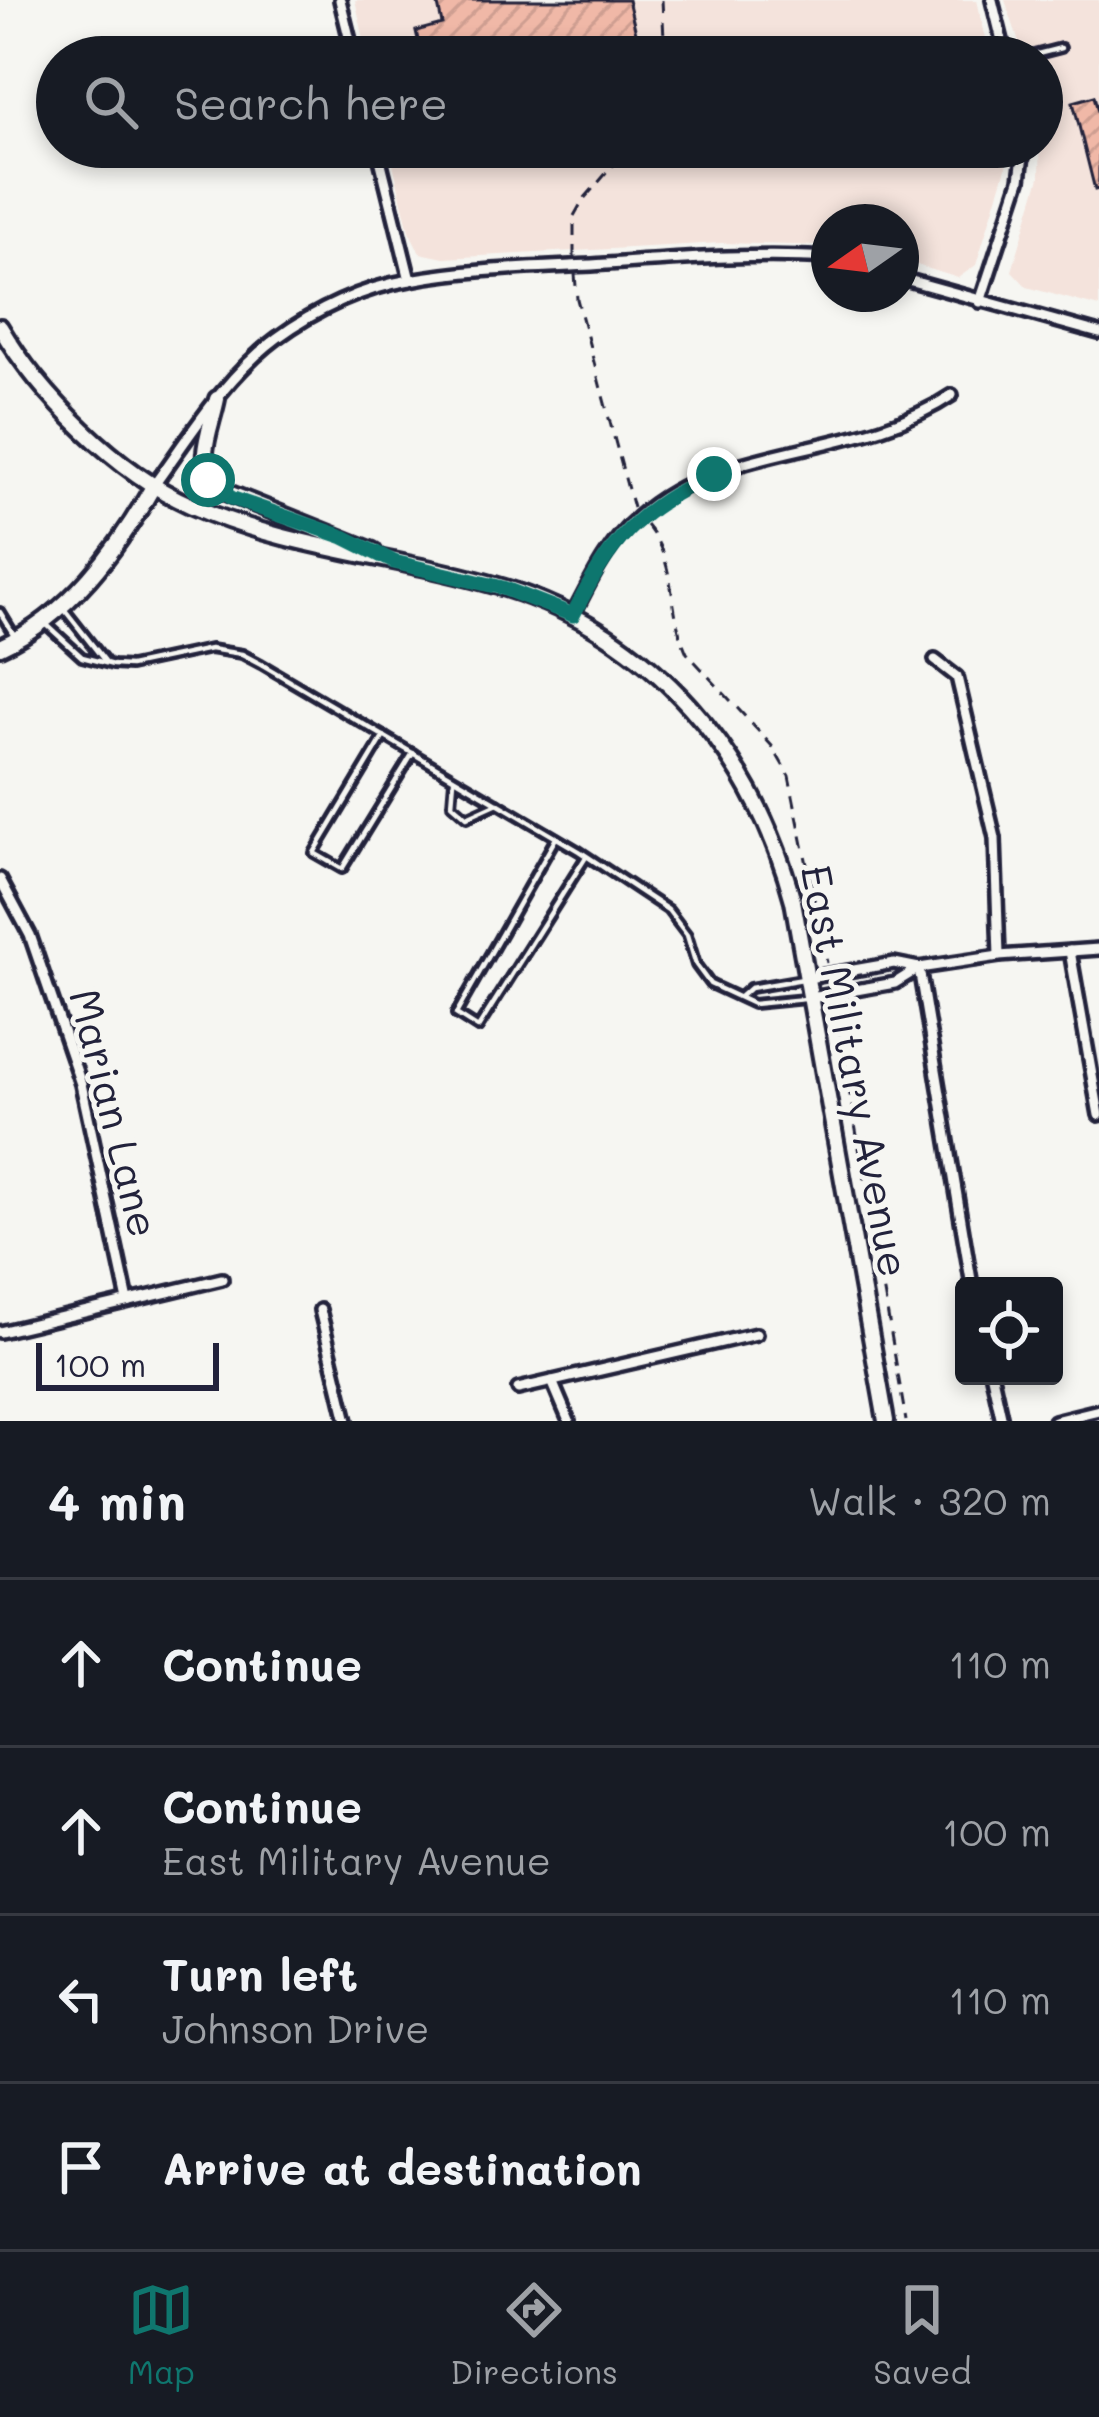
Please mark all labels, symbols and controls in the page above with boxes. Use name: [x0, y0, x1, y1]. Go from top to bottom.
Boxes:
search box: [36, 36, 1063, 168]
icon: search: [78, 69, 144, 135]
text: Search here: [174, 73, 448, 131]
north arrow: [811, 204, 919, 312]
route end: [687, 447, 741, 501]
route start: [181, 453, 235, 507]
street label: East Military Avenue: [790, 860, 923, 1281]
street label: Marian Lane: [58, 983, 173, 1243]
map controls: [955, 1277, 1063, 1385]
button: locate: [955, 1277, 1063, 1385]
scale bar: [36, 1337, 219, 1390]
text: 100 m: [54, 1342, 146, 1385]
text: 4 min: [48, 1466, 186, 1533]
text: Walk · 320 m: [808, 1474, 1051, 1525]
icon: ahead: [48, 1630, 114, 1696]
text: Continue: [162, 1634, 362, 1692]
text: 110 m: [949, 1637, 1051, 1688]
text: Continue: [162, 1776, 362, 1834]
icon: ahead: [48, 1798, 114, 1864]
text: 100 m: [942, 1805, 1051, 1856]
text: East Military Avenue: [162, 1834, 551, 1885]
text: Turn left: [162, 1944, 358, 2002]
icon: left: [48, 1966, 114, 2032]
text: 110 m: [949, 1973, 1051, 2024]
text: Johnson Drive: [162, 2002, 429, 2053]
icon: arrive: [48, 2134, 114, 2200]
text: Arrive at destination: [162, 2138, 642, 2196]
tab: Map: [128, 2277, 195, 2392]
tab: Directions: [450, 2277, 618, 2392]
tab: Saved: [873, 2277, 971, 2392]

